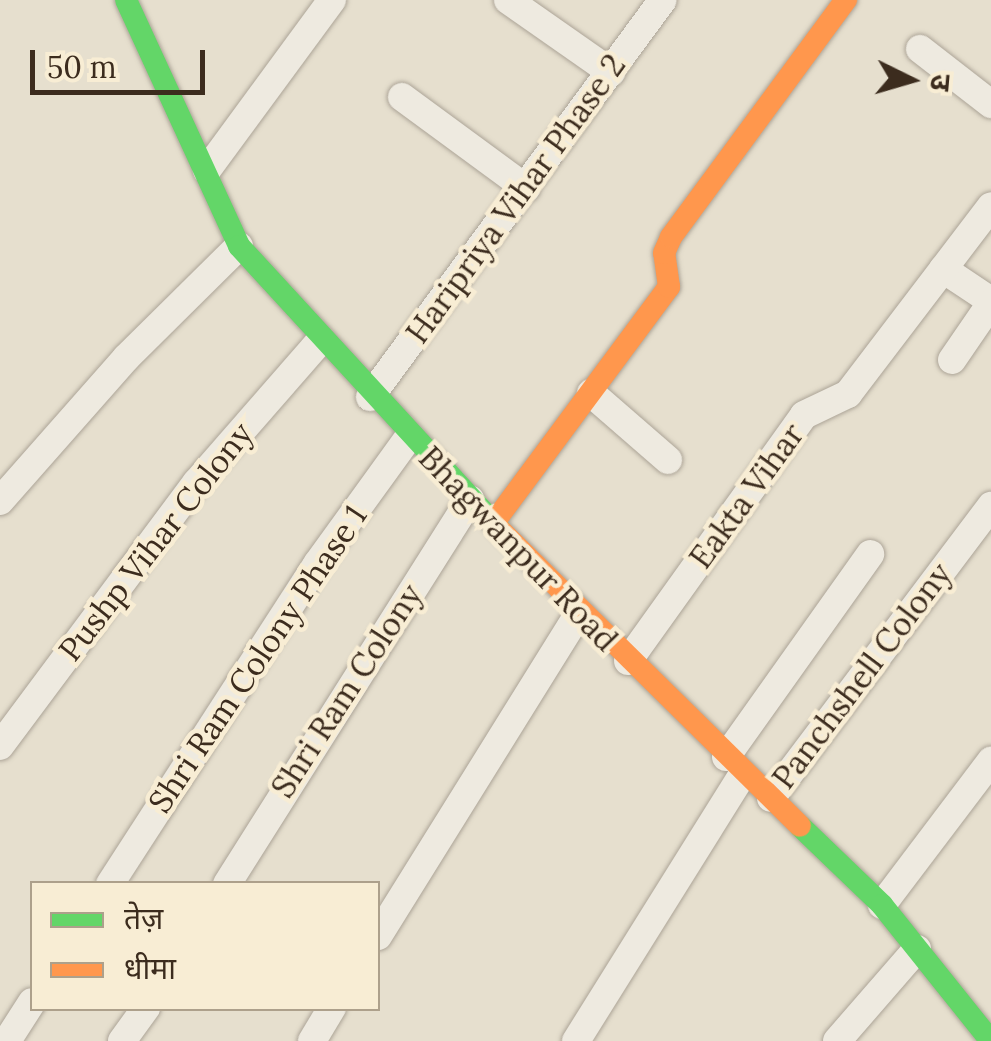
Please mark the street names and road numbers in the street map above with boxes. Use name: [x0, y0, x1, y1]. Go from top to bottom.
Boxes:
street label: Haripriya Vihar Phase 2: [398, 47, 634, 351]
street label: Pushp Vihar Colony: [51, 415, 261, 669]
street label: Eakta Vihar: [682, 416, 812, 576]
street label: Bhagwanpur Road: [411, 439, 625, 659]
street label: Shri Ram Colony Phase 1: [141, 498, 375, 820]
street label: Panchshell Colony: [765, 555, 959, 797]
street label: Shri Ram Colony: [264, 577, 430, 805]

